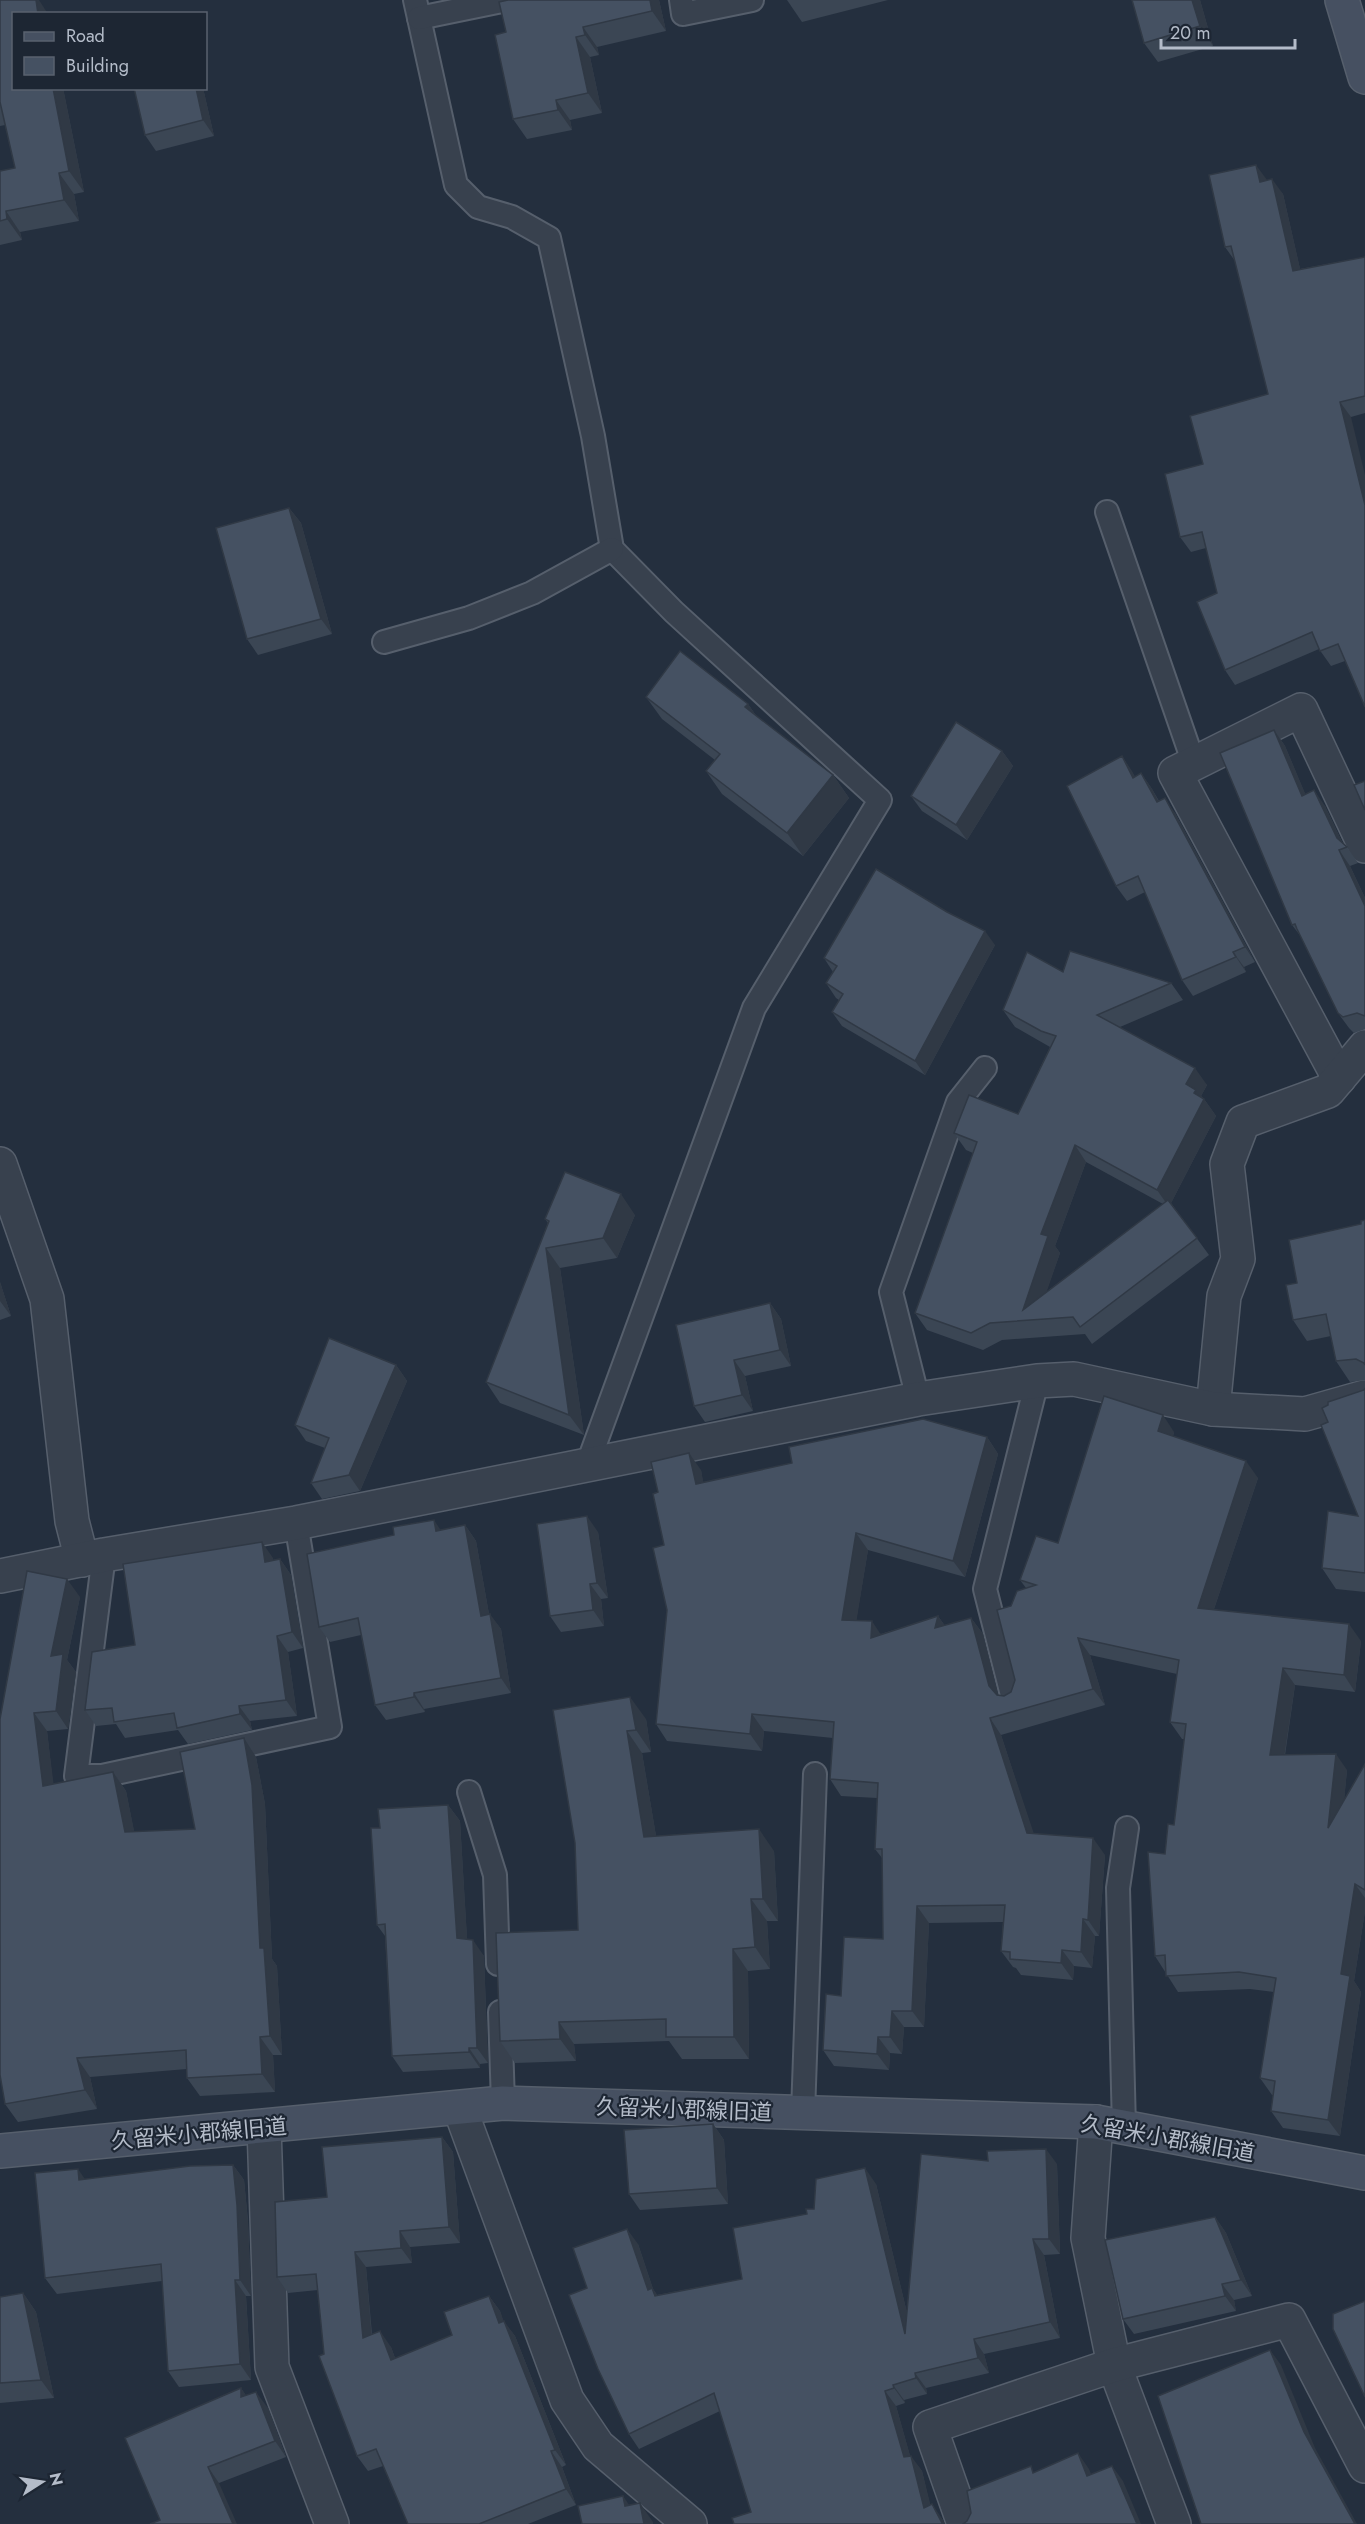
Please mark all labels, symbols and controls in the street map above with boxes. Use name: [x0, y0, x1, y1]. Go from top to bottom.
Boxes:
legend: [12, 12, 207, 90]
scale bar: [1161, 12, 1294, 50]
text: 20 m: [1170, 20, 1210, 46]
text: Road: [66, 23, 105, 49]
text: Building: [66, 53, 129, 79]
street label: 久留米小郡線旧道: [595, 2090, 773, 2128]
street label: 久留米小郡線旧道: [1079, 2107, 1257, 2169]
street label: 久留米小郡線旧道: [110, 2109, 288, 2157]
north arrow: [12, 2452, 72, 2512]
text: N: [44, 2470, 69, 2488]

